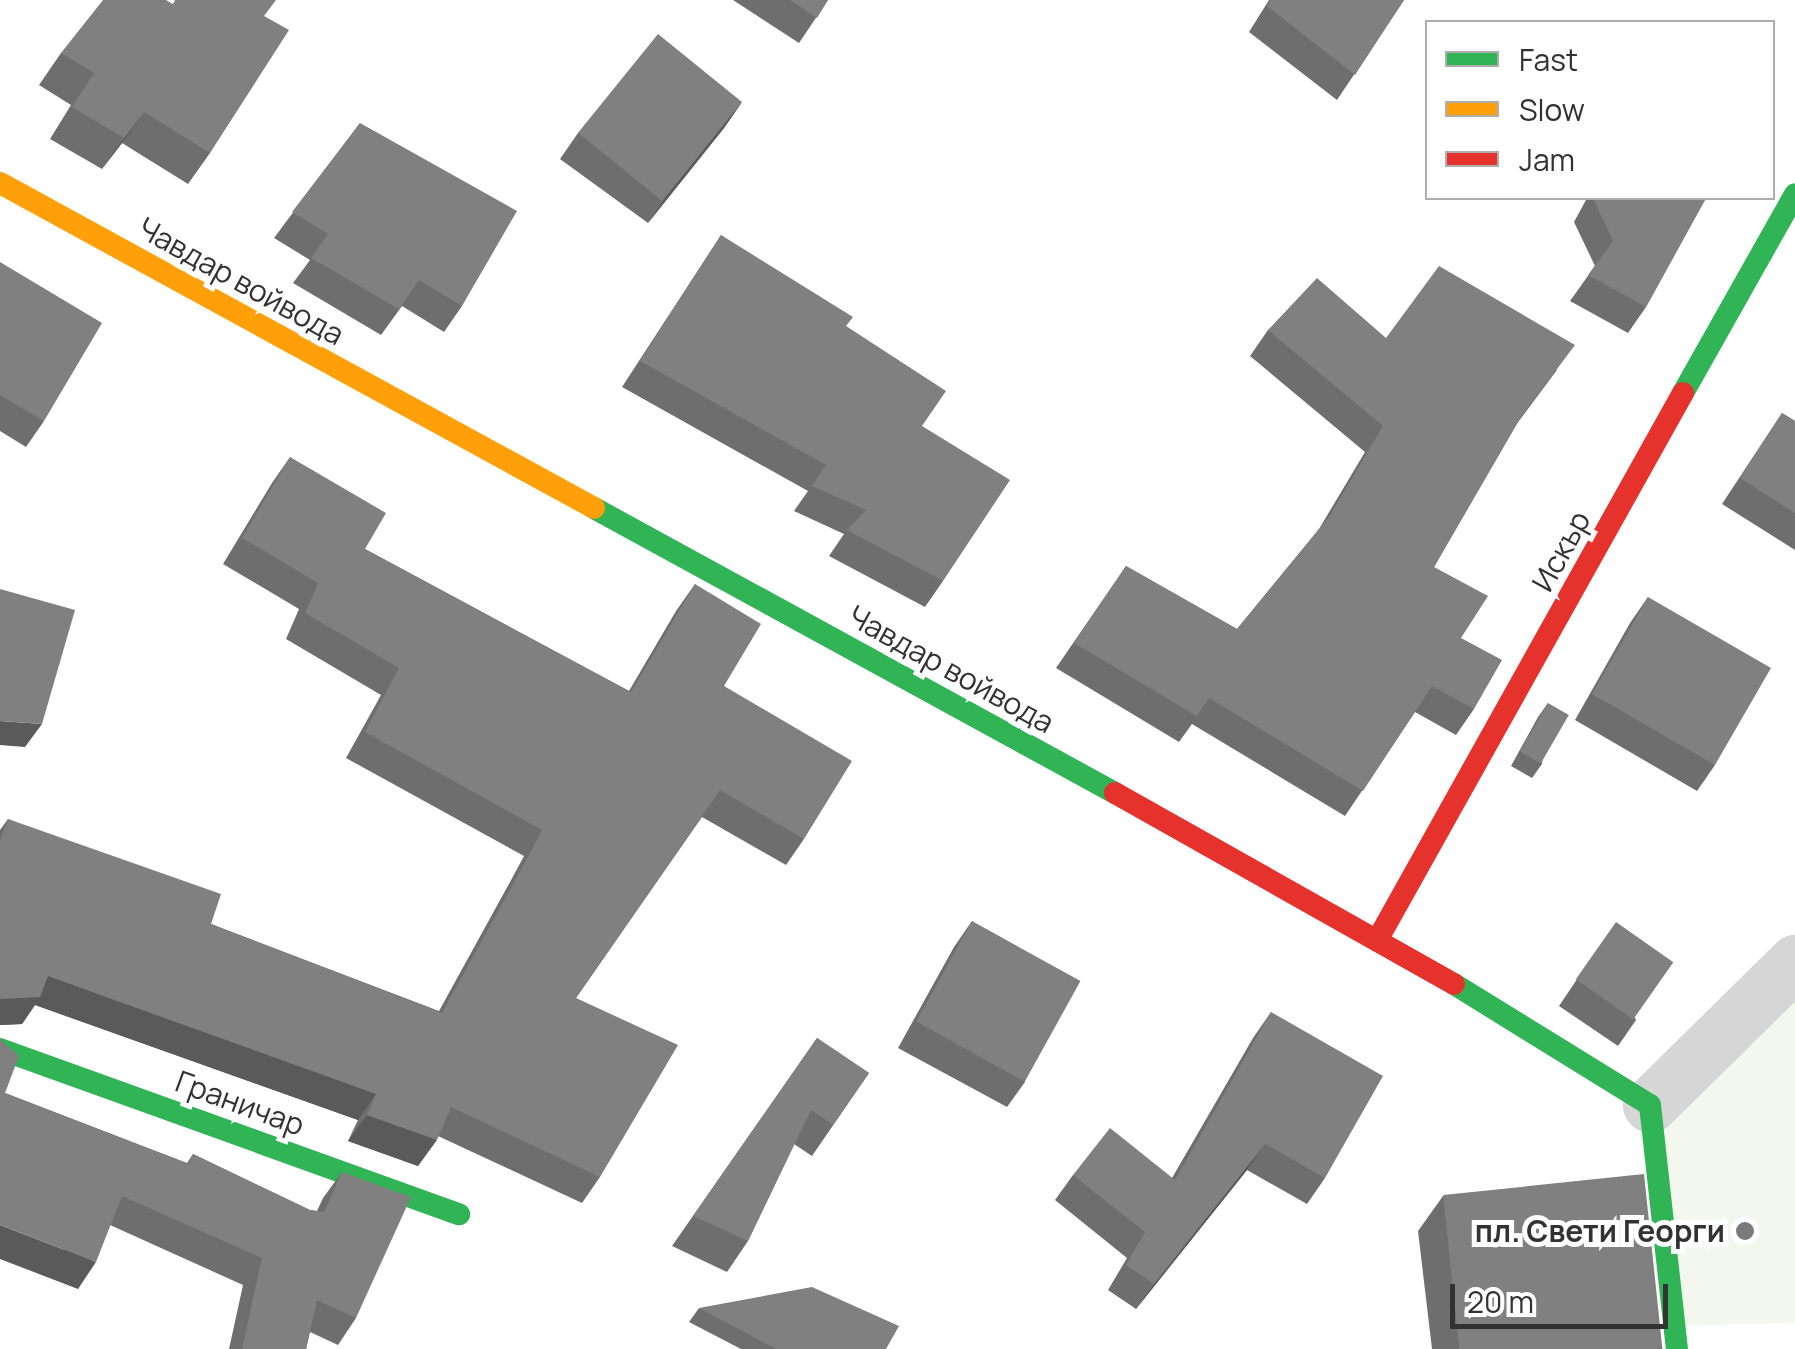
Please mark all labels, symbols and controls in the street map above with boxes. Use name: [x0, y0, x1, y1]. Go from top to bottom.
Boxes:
legend: [1425, 20, 1775, 200]
text: Fast: [1519, 39, 1578, 80]
text: Slow: [1519, 89, 1585, 130]
text: Jam: [1519, 139, 1575, 180]
street label: Чавдар войвода: [132, 210, 350, 352]
street label: Искър: [1524, 504, 1598, 598]
street label: Чавдар войвода: [842, 598, 1060, 740]
street label: Граничар: [171, 1063, 309, 1143]
place label: пл. Свети Георги: [1475, 1213, 1725, 1249]
marker: пл. Свети Георги: [1734, 1220, 1756, 1242]
scale bar: [1455, 1264, 1672, 1326]
text: 20 m: [1467, 1281, 1534, 1322]

